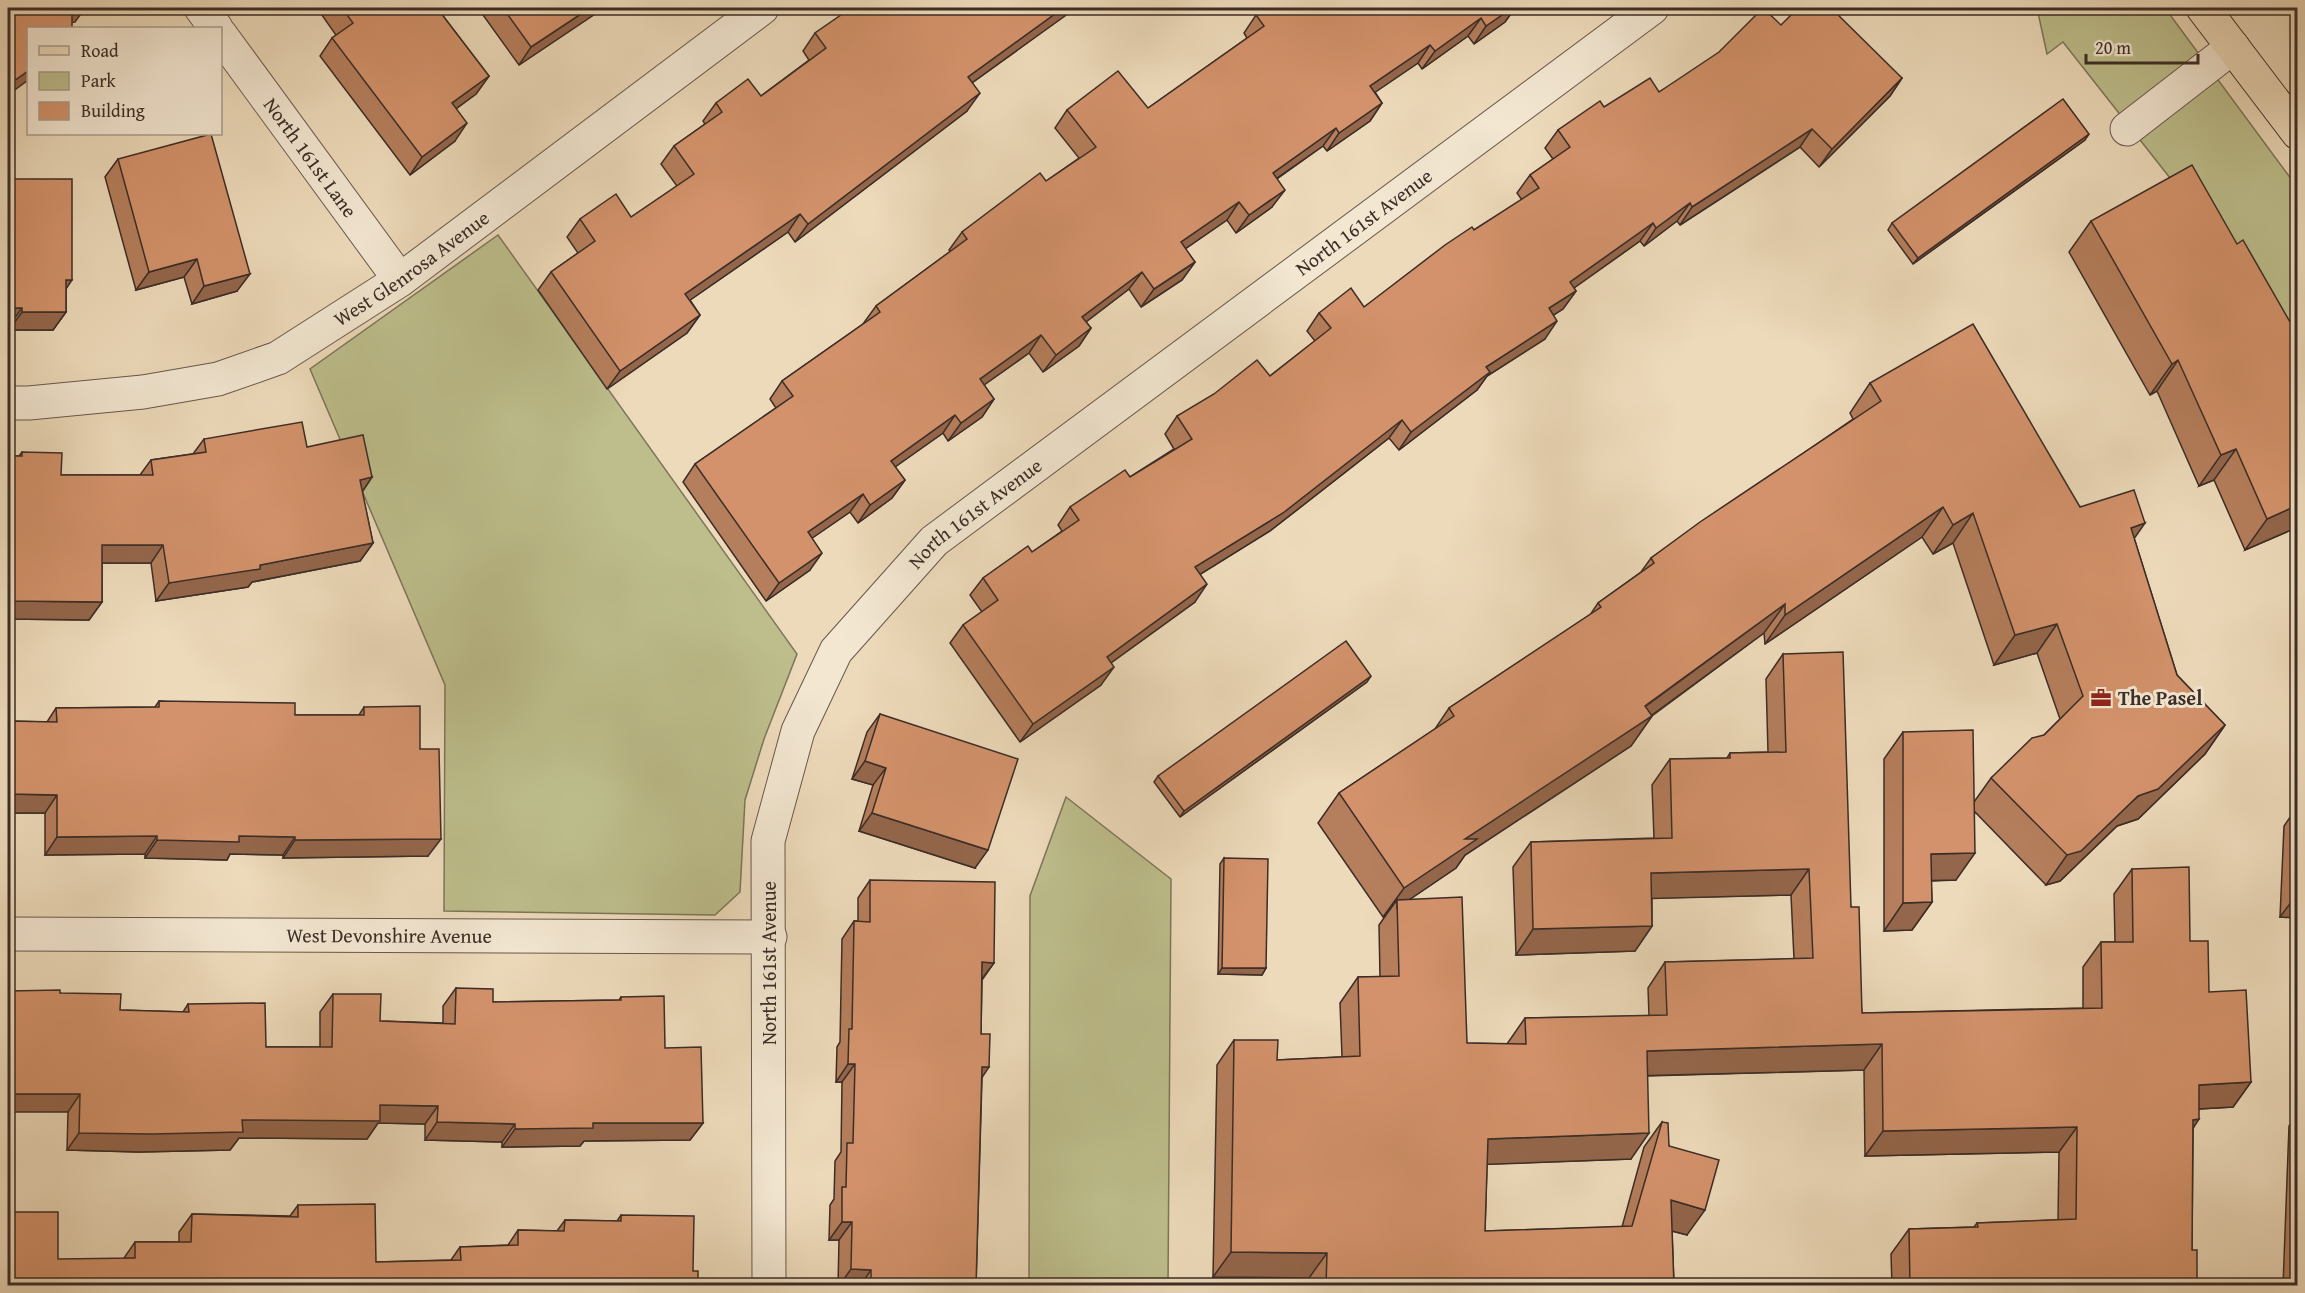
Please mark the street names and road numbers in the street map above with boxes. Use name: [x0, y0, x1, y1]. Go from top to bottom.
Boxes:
street label: North 161st Lane: [257, 91, 365, 223]
street label: North 161st Avenue: [1289, 161, 1438, 282]
street label: West Glenrosa Avenue: [328, 203, 495, 333]
street label: North 161st Avenue: [901, 451, 1048, 575]
street label: North 161st Avenue: [754, 881, 783, 1045]
street label: West Devonshire Avenue: [286, 920, 492, 950]

